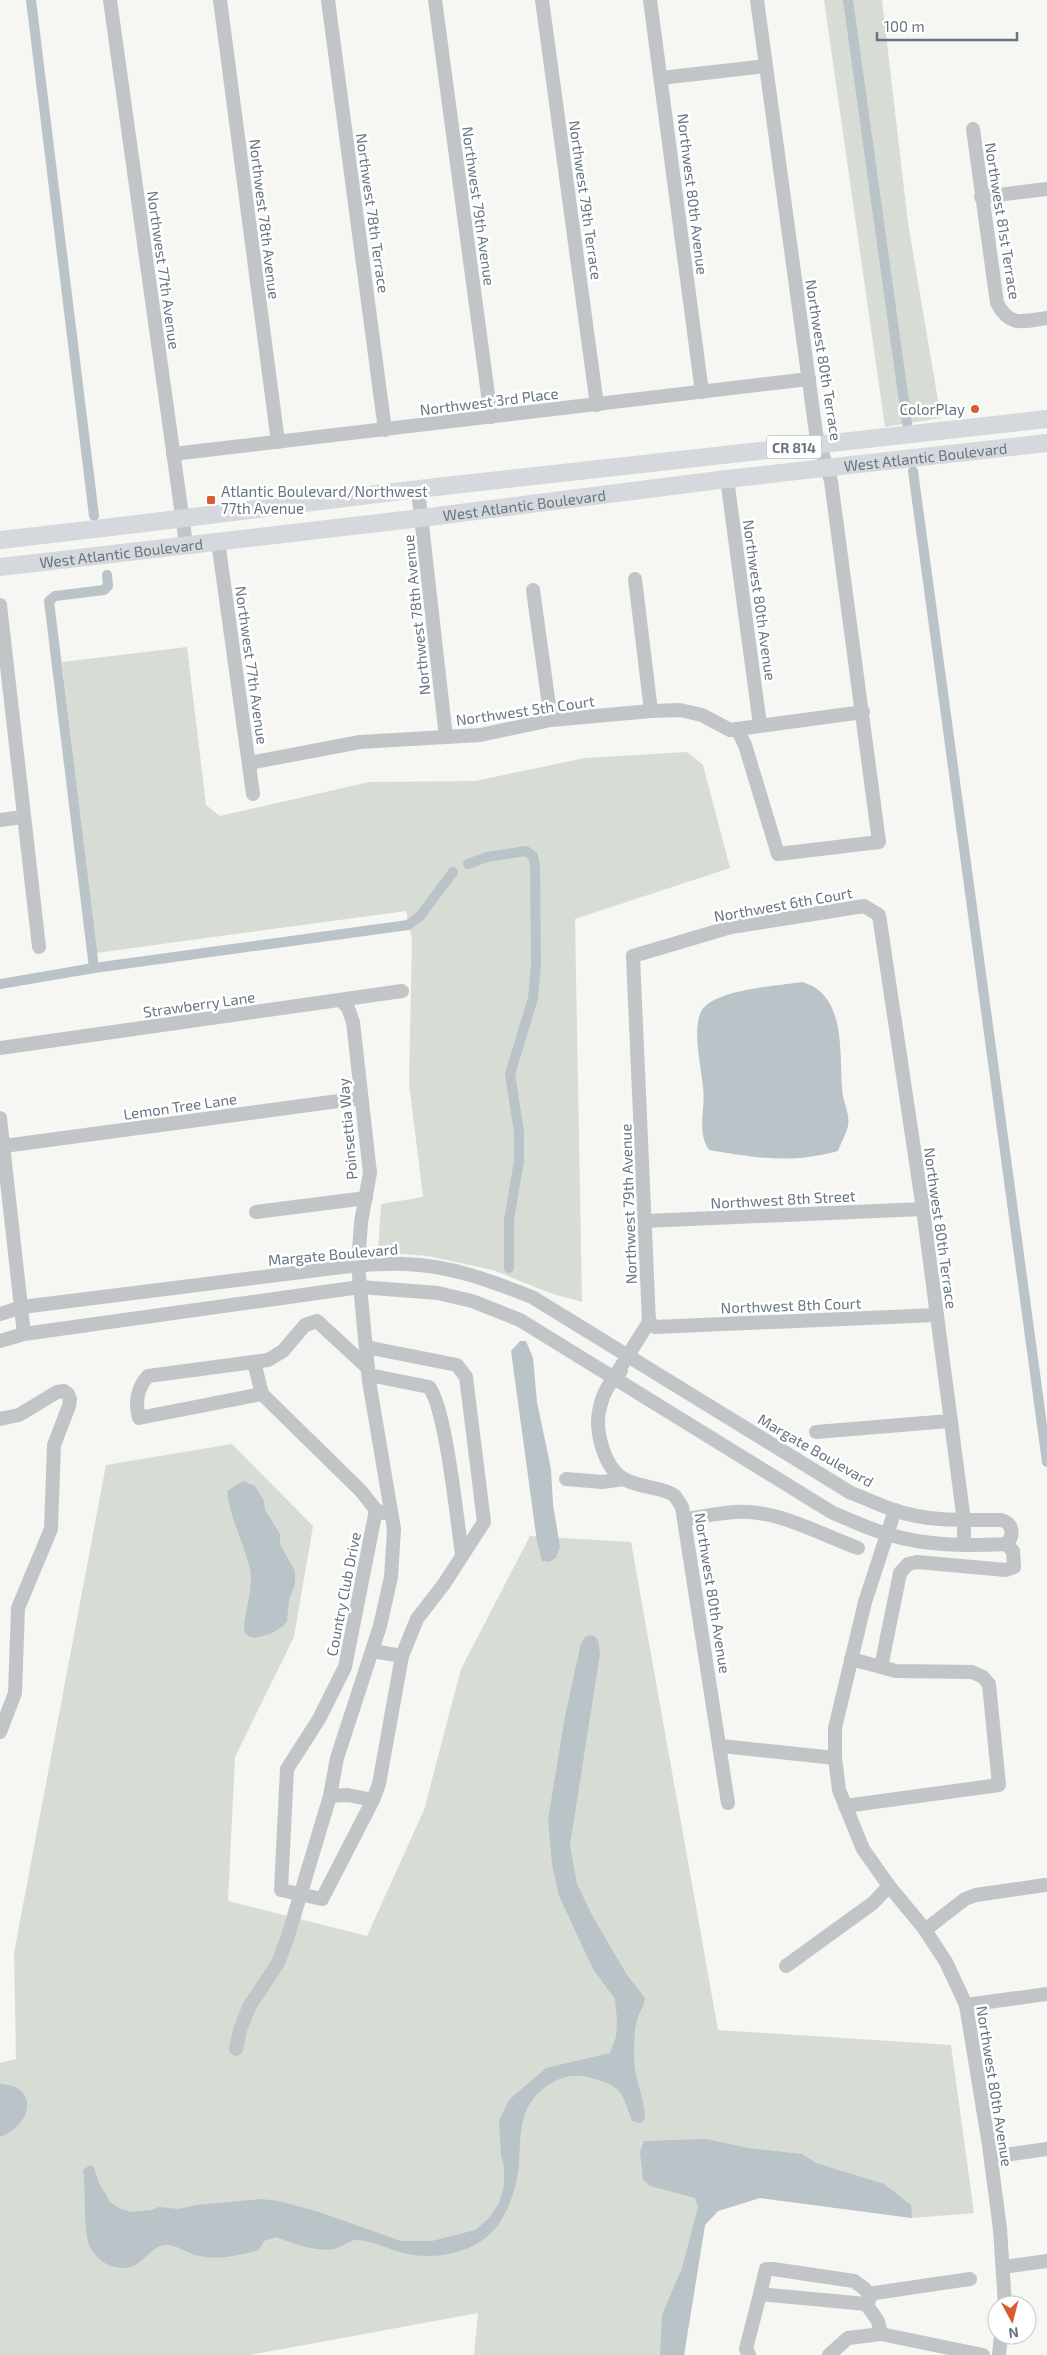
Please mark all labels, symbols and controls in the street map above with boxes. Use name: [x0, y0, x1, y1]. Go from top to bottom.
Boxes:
scale bar: [877, 10, 1017, 42]
text: 100 m: [884, 17, 925, 35]
street label: Northwest 80th Avenue: [674, 112, 712, 276]
street label: Northwest 79th Terrace: [566, 119, 606, 281]
street label: Northwest 79th Avenue: [459, 125, 499, 287]
street label: Northwest 78th Terrace: [353, 132, 393, 294]
street label: Northwest 78th Avenue: [246, 138, 284, 300]
street label: Northwest 81st Terrace: [982, 141, 1024, 301]
street label: Northwest 77th Avenue: [144, 190, 184, 350]
street label: Northwest 80th Terrace: [802, 278, 846, 442]
street label: Northwest 3rd Place: [419, 384, 559, 418]
place label: ColorPlay: [899, 400, 965, 418]
marker: ColorPlay: [969, 403, 981, 415]
road number: CR 814: [766, 436, 822, 458]
street label: West Atlantic Boulevard: [843, 439, 1008, 475]
place label: Atlantic Boulevard/Northwest 77th Avenue: [221, 482, 428, 517]
street label: West Atlantic Boulevard: [442, 486, 607, 524]
marker: Atlantic Boulevard/Northwest 77th Avenue: [205, 494, 217, 506]
street label: Northwest 80th Avenue: [740, 518, 780, 682]
street label: West Atlantic Boulevard: [39, 534, 204, 571]
street label: Northwest 78th Avenue: [399, 534, 433, 696]
street label: Northwest 77th Avenue: [232, 585, 272, 745]
street label: Northwest 5th Court: [455, 691, 596, 729]
street label: Northwest 6th Court: [712, 883, 854, 925]
street label: Strawberry Lane: [142, 987, 256, 1021]
street label: Poinsettia Way: [334, 1077, 360, 1181]
street label: Lemon Tree Lane: [122, 1089, 238, 1123]
street label: Northwest 79th Avenue: [616, 1123, 640, 1285]
street label: Northwest 80th Terrace: [921, 1146, 961, 1310]
street label: Northwest 8th Street: [710, 1186, 856, 1212]
street label: Margate Boulevard: [267, 1239, 399, 1269]
street label: Northwest 8th Court: [720, 1294, 862, 1316]
street label: Margate Boulevard: [755, 1410, 877, 1490]
street label: Northwest 80th Avenue: [691, 1511, 735, 1675]
street label: Country Club Drive: [322, 1530, 364, 1658]
street label: Northwest 80th Avenue: [973, 2004, 1017, 2168]
north arrow: [987, 2295, 1037, 2345]
text: N: [1008, 2324, 1020, 2342]

